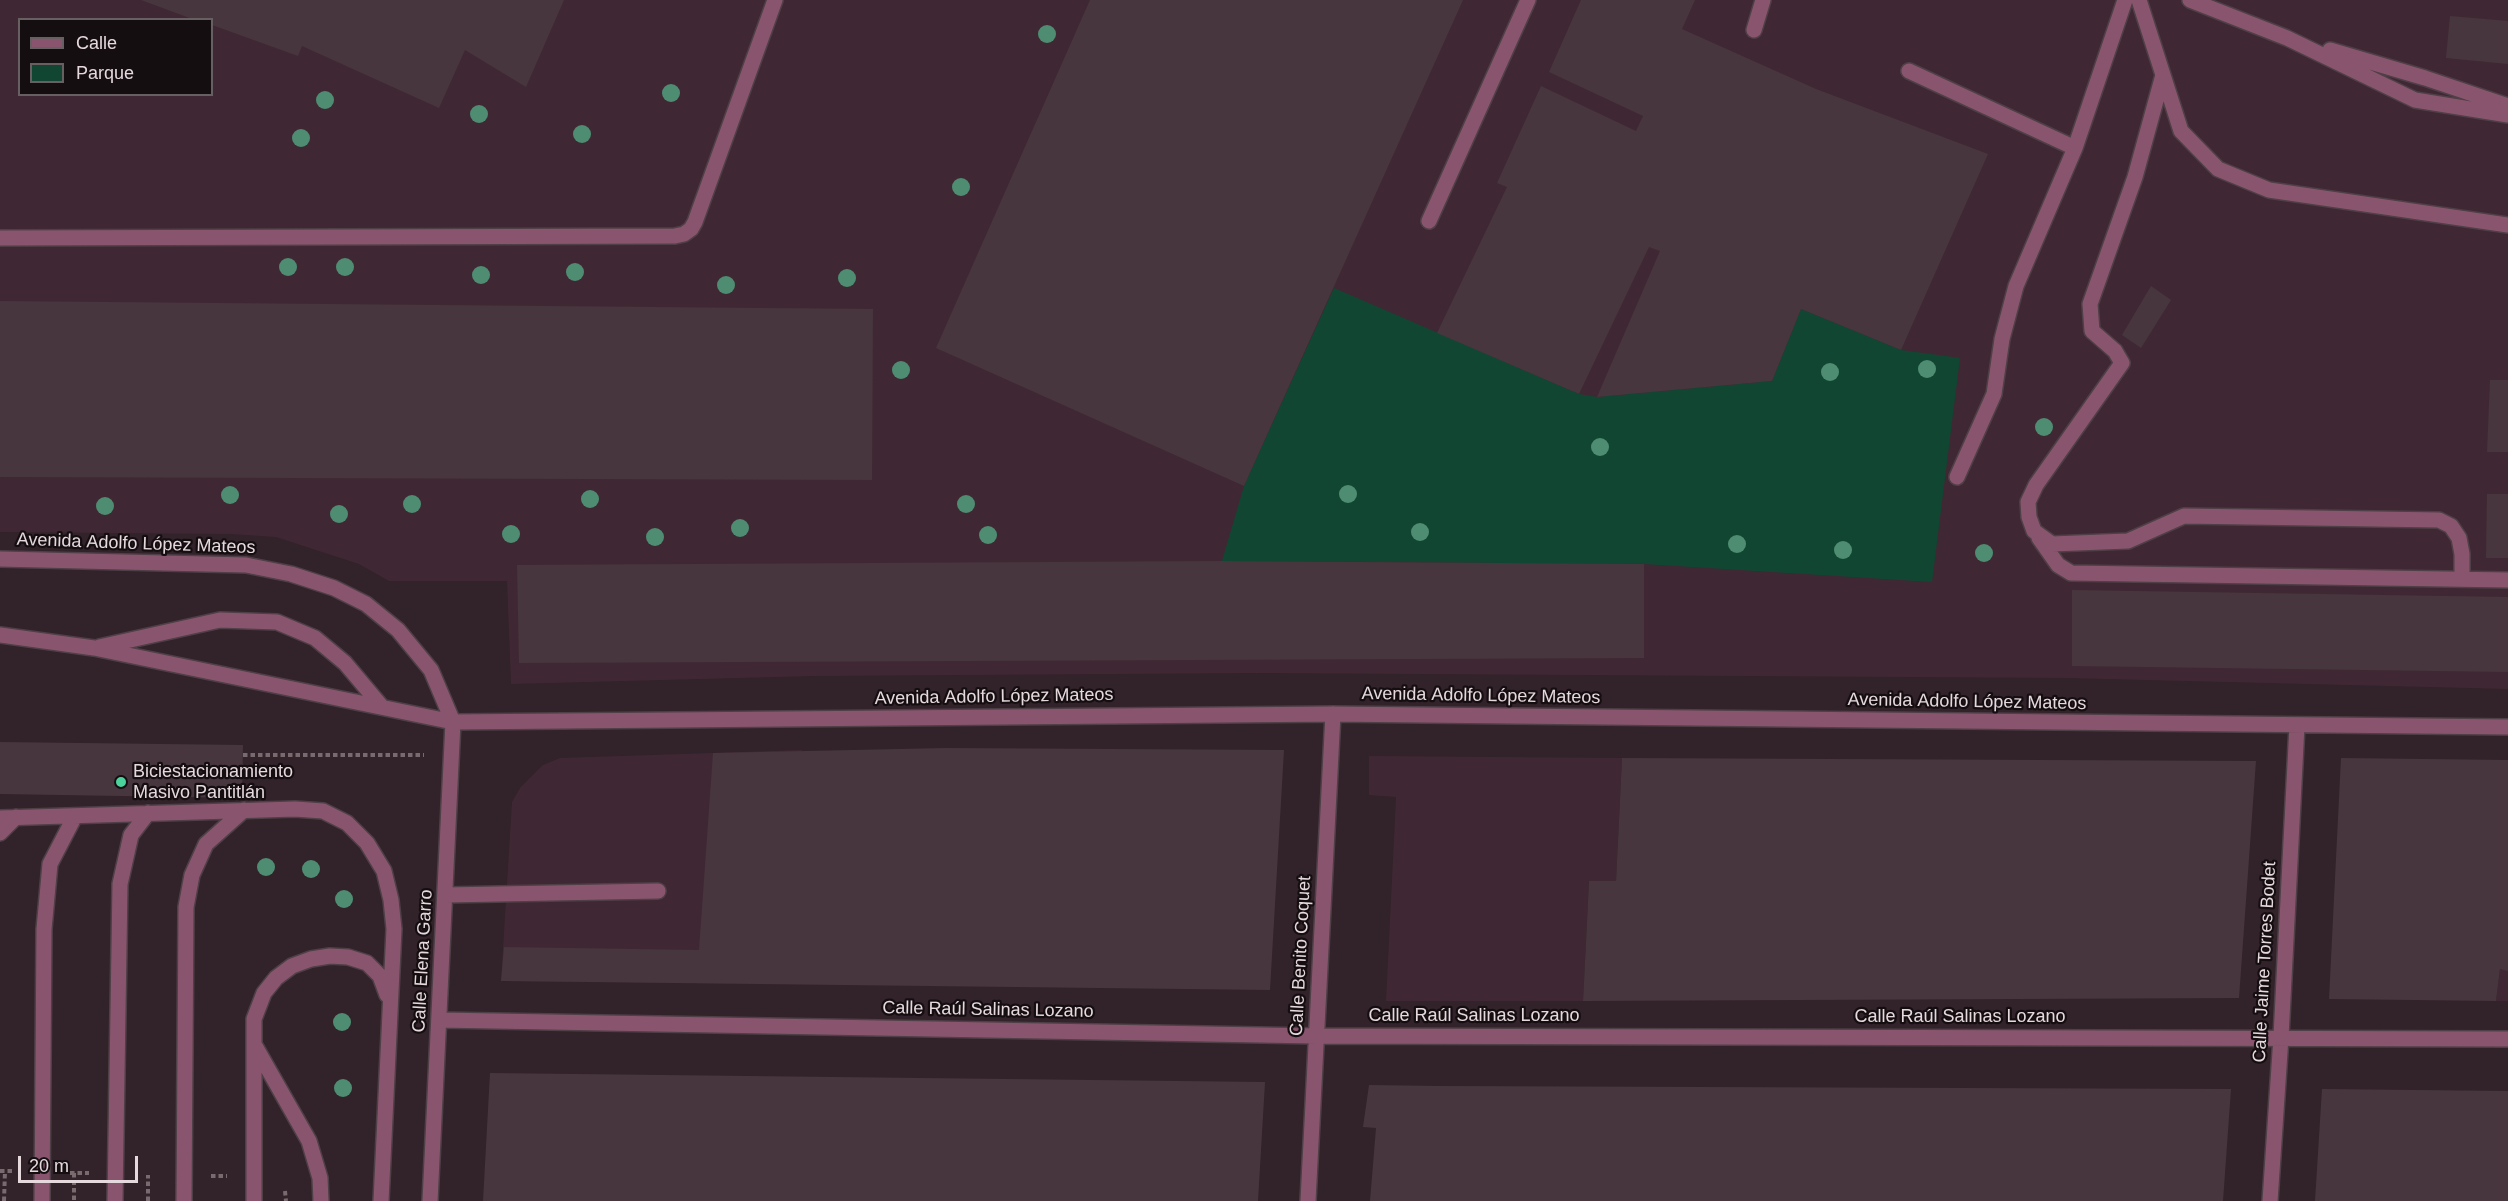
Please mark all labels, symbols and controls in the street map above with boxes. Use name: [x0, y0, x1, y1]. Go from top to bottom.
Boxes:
legend: [18, 18, 213, 96]
text: Calle: [76, 33, 117, 53]
text: Parque: [76, 63, 134, 83]
street label: Avenida Adolfo López Mateos: [16, 529, 256, 559]
street label: Avenida Adolfo López Mateos: [1361, 683, 1601, 709]
street label: Avenida Adolfo López Mateos: [874, 684, 1114, 710]
street label: Avenida Adolfo López Mateos: [1847, 689, 2087, 715]
place label: Biciestacionamiento Masivo Pantitlán: [133, 761, 293, 804]
marker: Biciestacionamiento Masivo Pantitlán: [114, 775, 128, 789]
street label: Calle Jaime Torres Bodet: [2249, 861, 2281, 1063]
street label: Calle Benito Coquet: [1286, 875, 1316, 1037]
street label: Calle Elena Garro: [408, 889, 438, 1033]
street label: Calle Raúl Salinas Lozano: [882, 997, 1094, 1023]
street label: Calle Raúl Salinas Lozano: [1368, 1005, 1580, 1027]
street label: Calle Raúl Salinas Lozano: [1854, 1006, 2066, 1028]
scale bar: [21, 1144, 141, 1182]
text: 20 m: [29, 1156, 69, 1176]

